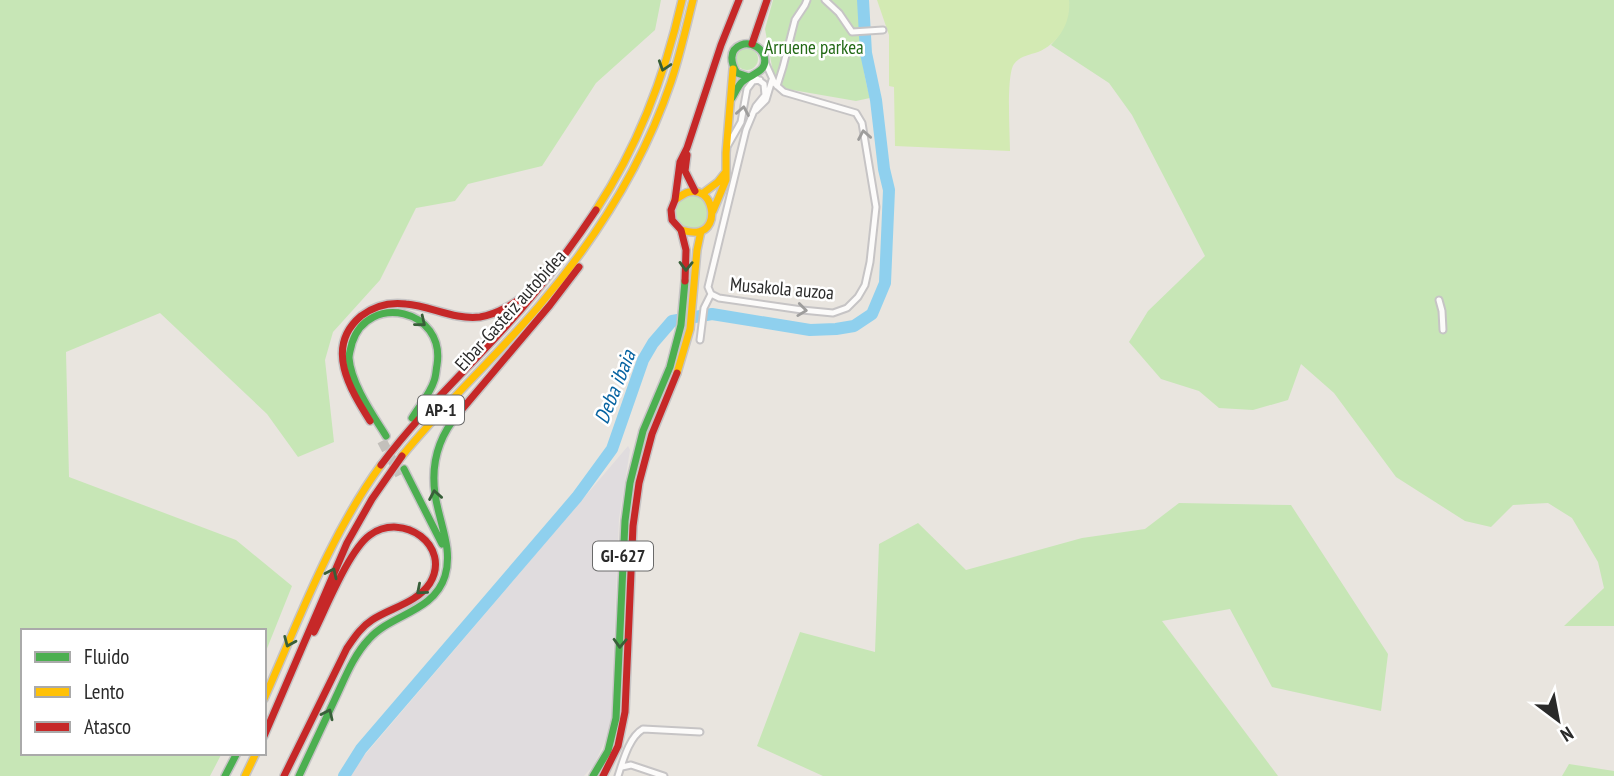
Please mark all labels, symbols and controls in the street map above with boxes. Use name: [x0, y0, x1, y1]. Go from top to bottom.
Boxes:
park label: Arruene parkea: [764, 35, 864, 59]
one-way arrow: [658, 59, 673, 71]
one-way arrow: [734, 105, 749, 117]
one-way arrow: [857, 129, 872, 141]
street label: Eibar-Gasteiz autobidea: [449, 244, 571, 376]
one-way arrow: [678, 261, 693, 272]
street label: Musakola auzoa: [729, 272, 835, 304]
one-way arrow: [796, 302, 808, 317]
one-way arrow: [414, 314, 426, 327]
water label: Deba ibaia: [588, 345, 642, 427]
road number: AP-1: [418, 396, 464, 424]
one-way arrow: [428, 489, 443, 500]
road number: GI-627: [593, 542, 653, 570]
one-way arrow: [324, 568, 338, 580]
one-way arrow: [416, 582, 429, 594]
legend: [21, 629, 266, 755]
one-way arrow: [284, 635, 298, 647]
one-way arrow: [612, 638, 627, 649]
text: Fluido: [84, 643, 129, 670]
text: Lento: [84, 678, 124, 705]
north arrow: [1523, 685, 1593, 755]
one-way arrow: [319, 709, 333, 721]
text: Atasco: [84, 713, 131, 740]
text: N: [1556, 722, 1578, 747]

